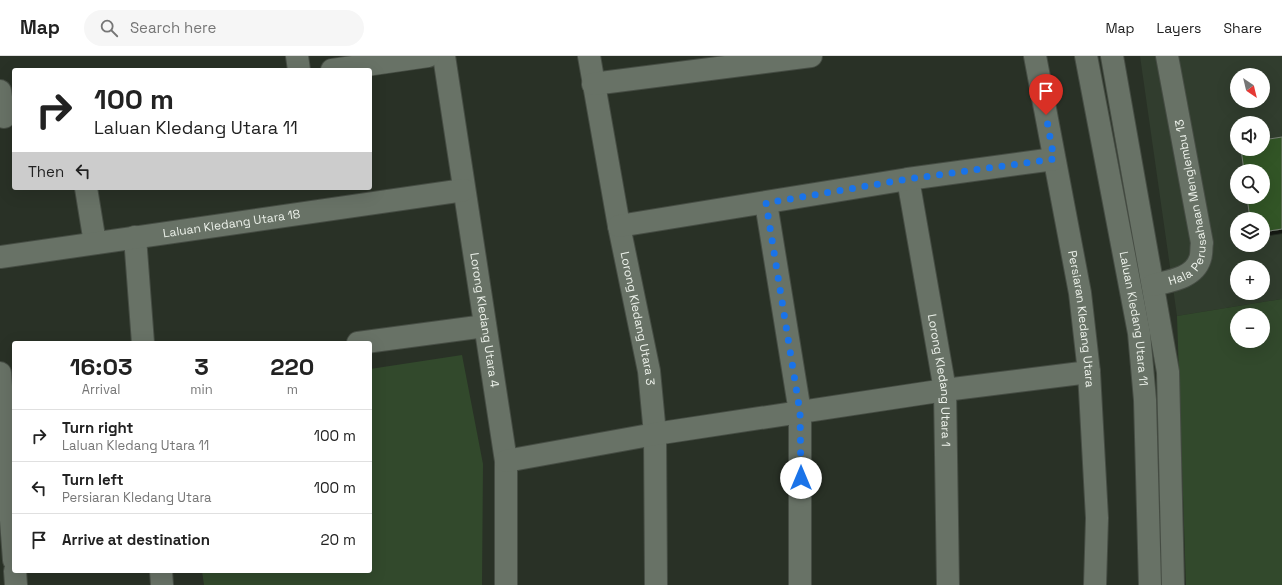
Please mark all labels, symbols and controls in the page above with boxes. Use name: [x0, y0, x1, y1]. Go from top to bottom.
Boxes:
search box: [84, 10, 364, 46]
text: Map: [20, 15, 60, 40]
icon: search: [98, 17, 120, 39]
text: Search here: [130, 18, 216, 37]
text: Map: [1105, 19, 1135, 37]
text: Layers: [1157, 19, 1201, 37]
text: Share: [1223, 19, 1262, 37]
north arrow: [1230, 68, 1270, 108]
map controls: [1230, 68, 1270, 348]
pin: [1029, 74, 1063, 115]
icon: arrive: [1035, 80, 1057, 102]
text: 100 m: [94, 81, 174, 117]
icon: right: [28, 84, 80, 136]
street label: Hala Perusahaan Menglembu 13: [1155, 107, 1185, 289]
text: Laluan Kledang Utara 11: [94, 116, 298, 139]
button: sound: [1230, 116, 1270, 156]
text: Hala Perusahaan Menglembu 13: [1166, 118, 1210, 289]
icon: left: [72, 160, 94, 182]
text: Then: [28, 162, 64, 181]
button: search: [1230, 164, 1270, 204]
street label: Laluan Kledang Utara 18: [162, 206, 301, 241]
button: layers: [1230, 212, 1270, 252]
street label: Persiaran Kledang Utara: [1064, 249, 1098, 388]
street label: Lorong Kledang Utara 3: [617, 250, 658, 386]
street label: Laluan Kledang Utara 11: [1116, 250, 1152, 387]
street label: Lorong Kledang Utara 4: [466, 251, 503, 389]
button: +: [1230, 260, 1270, 300]
button: −: [1230, 308, 1270, 348]
street label: Lorong Kledang Utara 1: [924, 313, 954, 447]
text: 16:03: [70, 351, 133, 382]
text: 3: [194, 351, 209, 382]
text: 220: [270, 351, 314, 382]
text: Arrival: [82, 381, 120, 398]
text: min: [190, 381, 213, 398]
text: m: [287, 381, 298, 398]
text: Turn right: [62, 418, 133, 437]
icon: right: [28, 425, 50, 447]
text: 100 m: [314, 426, 356, 445]
text: Laluan Kledang Utara 11: [62, 437, 209, 454]
position arrow: [780, 457, 822, 499]
text: Turn left: [62, 470, 124, 489]
icon: left: [28, 477, 50, 499]
text: 100 m: [314, 478, 356, 497]
text: Persiaran Kledang Utara: [62, 489, 212, 506]
icon: arrive: [28, 529, 50, 551]
text: Arrive at destination: [62, 530, 210, 549]
text: 20 m: [321, 530, 356, 549]

